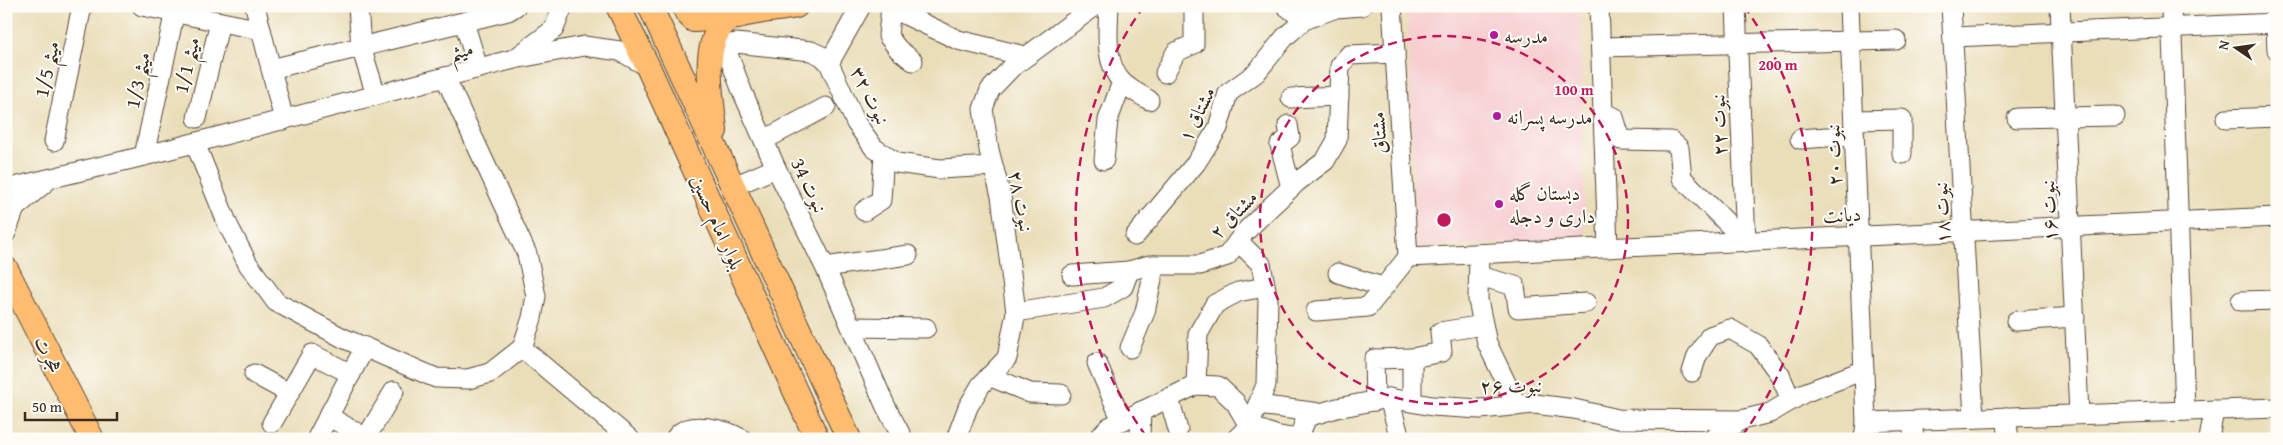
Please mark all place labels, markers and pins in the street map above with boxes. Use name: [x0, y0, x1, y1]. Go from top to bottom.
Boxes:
place label: مدرسه: [1504, 21, 1548, 50]
marker: مدرسه: [1488, 29, 1500, 41]
place label: مدرسه پسرانه: [1507, 102, 1593, 132]
marker: مدرسه پسرانه: [1491, 110, 1503, 122]
place label: دبستان گله داری و دجله: [1509, 178, 1595, 230]
marker: دبستان گله داری و دجله: [1493, 198, 1505, 210]
centre of rings: [1435, 211, 1453, 229]

